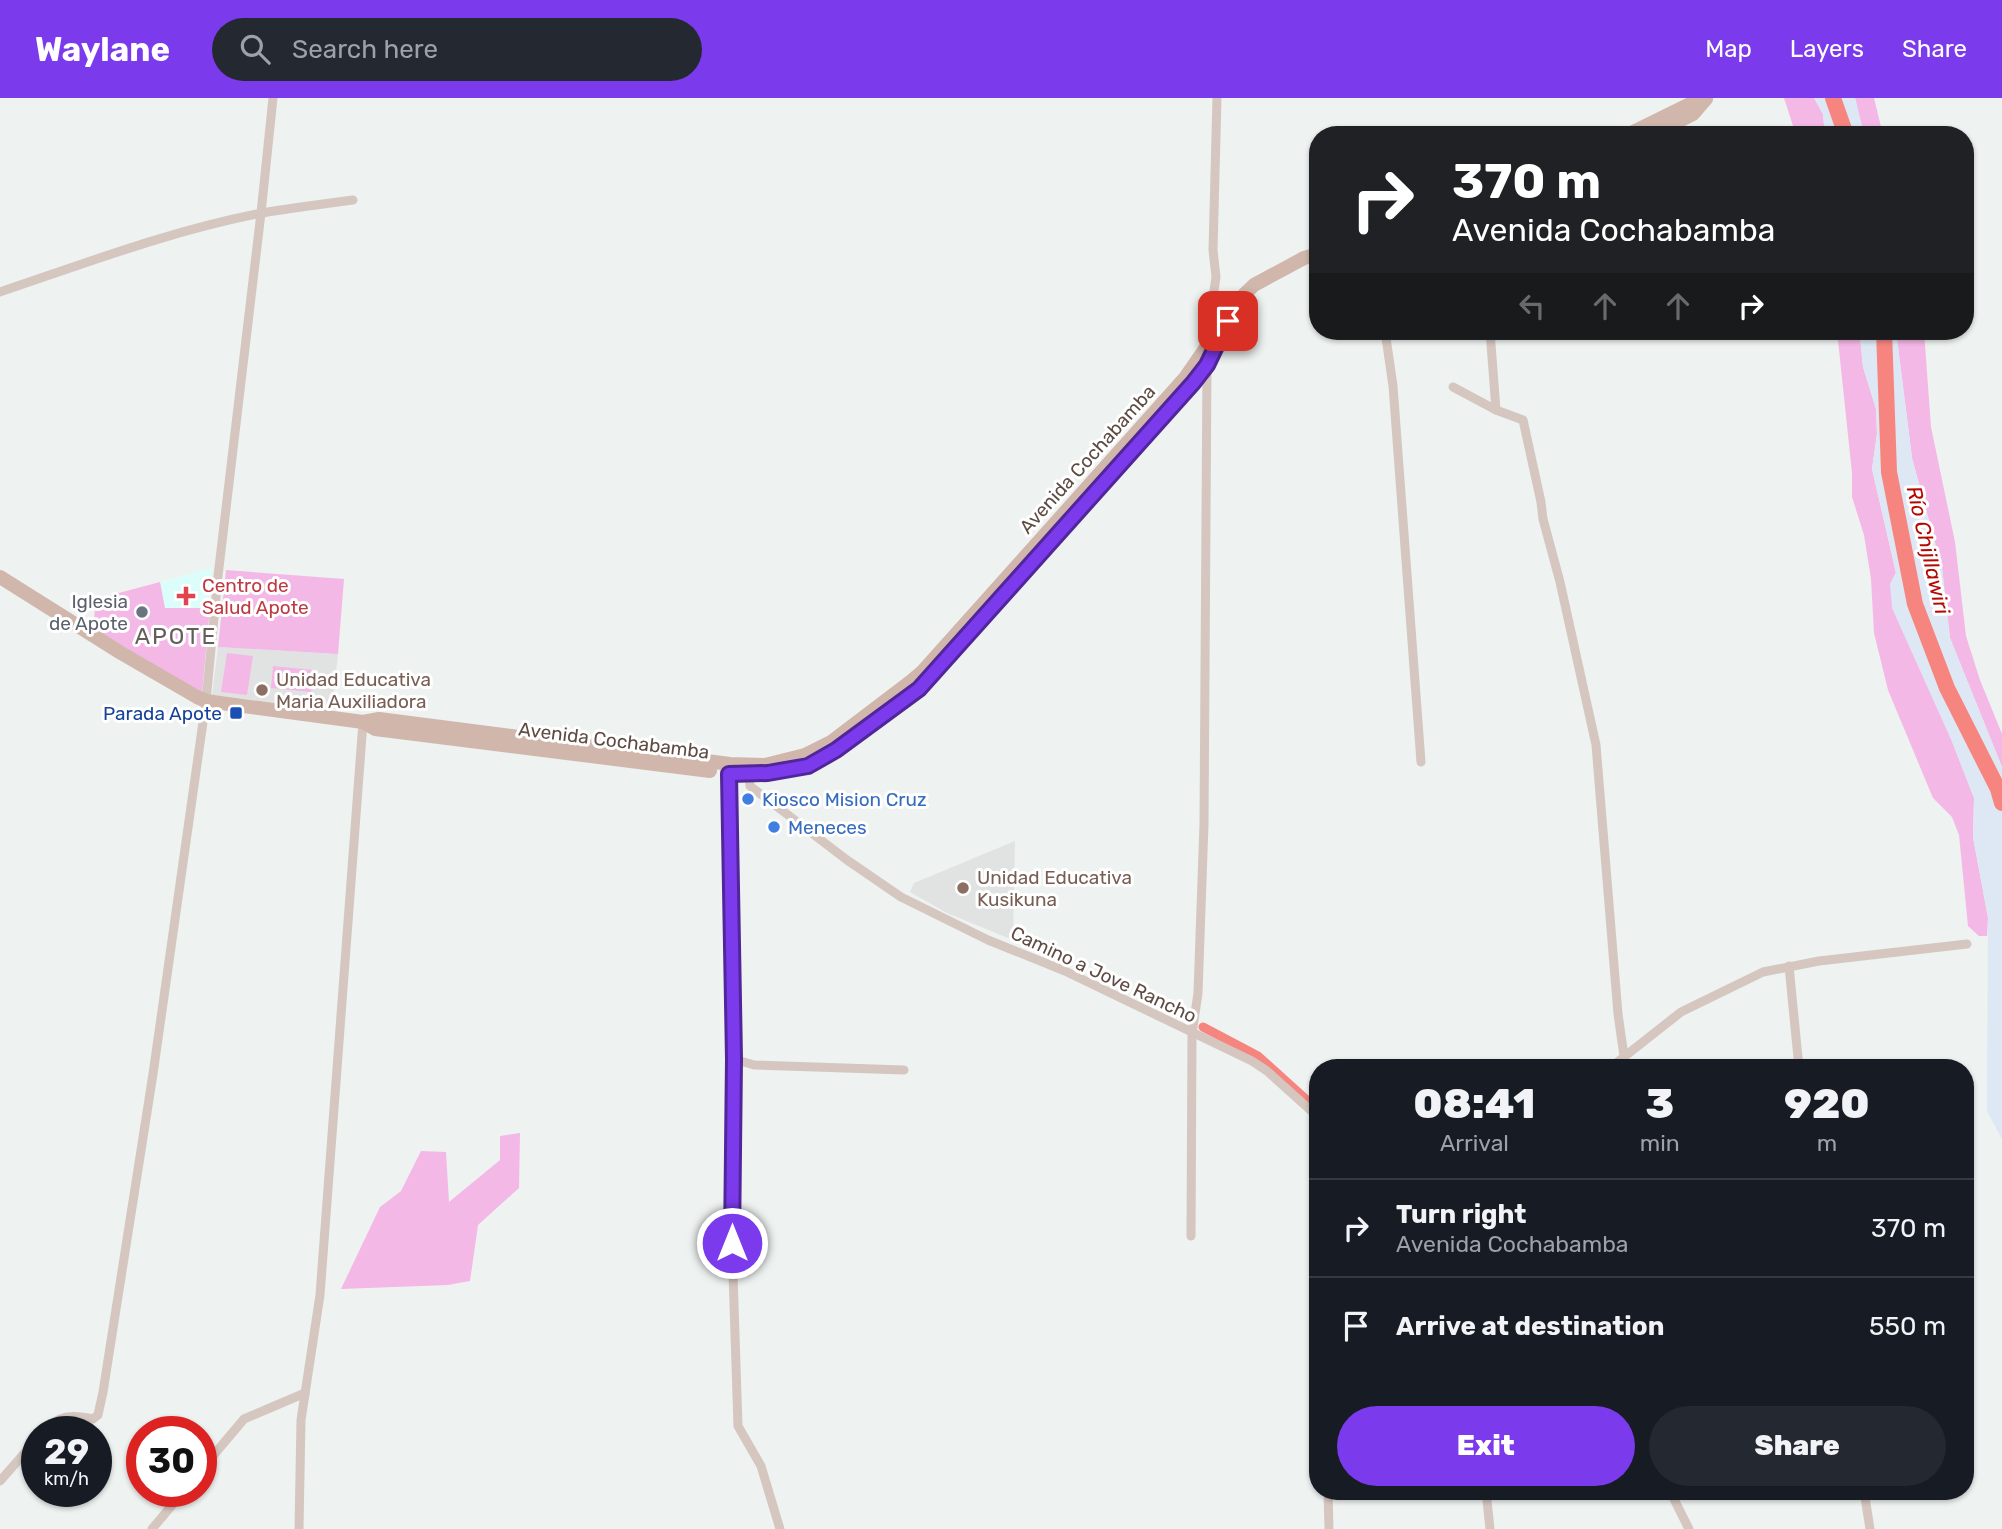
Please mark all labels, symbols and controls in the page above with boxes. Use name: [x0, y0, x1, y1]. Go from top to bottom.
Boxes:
search box: [212, 18, 702, 81]
text: Waylane: [35, 30, 170, 69]
icon: search: [236, 30, 274, 68]
text: Search here: [292, 34, 438, 65]
text: Map: [1705, 35, 1752, 63]
text: Layers: [1790, 35, 1864, 63]
text: Share: [1902, 35, 1967, 63]
text: 370 m: [1452, 152, 1601, 210]
icon: right: [1337, 154, 1428, 245]
text: Avenida Cochabamba: [1452, 211, 1776, 249]
icon: left: [1513, 287, 1551, 325]
icon: ahead: [1586, 287, 1624, 325]
icon: ahead: [1659, 287, 1697, 325]
icon: right: [1732, 287, 1770, 325]
pin: [1198, 291, 1258, 351]
icon: arrive: [1209, 302, 1247, 340]
street label: Avenida Cochabamba: [1015, 380, 1160, 538]
water label: Río Chijllawiri: [1902, 483, 1956, 617]
place label: Centro de Salud Apote: [202, 574, 309, 619]
marker: Centro de Salud Apote: [176, 586, 196, 606]
place label: Iglesia de Apote: [49, 590, 128, 635]
marker: Iglesia de Apote: [134, 604, 150, 620]
district label: APOTE: [135, 622, 217, 650]
place label: Unidad Educativa Maria Auxiliadora: [276, 668, 431, 713]
marker: Unidad Educativa Maria Auxiliadora: [254, 682, 270, 698]
place label: Parada Apote: [103, 702, 222, 725]
marker: Parada Apote: [228, 705, 244, 721]
street label: Avenida Cochabamba: [517, 717, 711, 764]
place label: Kiosco Mision Cruz: [762, 788, 927, 811]
marker: Kiosco Mision Cruz: [740, 791, 756, 807]
place label: Meneces: [788, 816, 867, 839]
marker: Meneces: [766, 819, 782, 835]
place label: Unidad Educativa Kusikuna: [977, 866, 1132, 911]
marker: Unidad Educativa Kusikuna: [955, 880, 971, 896]
street label: Camino a Jove Rancho: [1007, 921, 1200, 1028]
text: 08:41: [1413, 1079, 1536, 1129]
text: 3: [1645, 1079, 1674, 1129]
text: 920: [1784, 1079, 1870, 1129]
text: Arrival: [1440, 1129, 1509, 1157]
text: min: [1640, 1129, 1680, 1157]
text: m: [1817, 1129, 1837, 1157]
text: Turn right: [1396, 1199, 1526, 1230]
position arrow: [695, 1206, 769, 1280]
icon: right: [1337, 1209, 1375, 1247]
text: 370 m: [1871, 1213, 1946, 1244]
text: Avenida Cochabamba: [1396, 1230, 1629, 1258]
icon: arrive: [1337, 1307, 1375, 1345]
text: Arrive at destination: [1396, 1311, 1664, 1342]
text: 550 m: [1869, 1311, 1946, 1342]
button: Exit: [1337, 1406, 1635, 1486]
button: Share: [1649, 1406, 1946, 1486]
speed limit sign: 30: [126, 1416, 217, 1507]
text: 29: [44, 1431, 89, 1473]
text: km/h: [44, 1468, 89, 1490]

